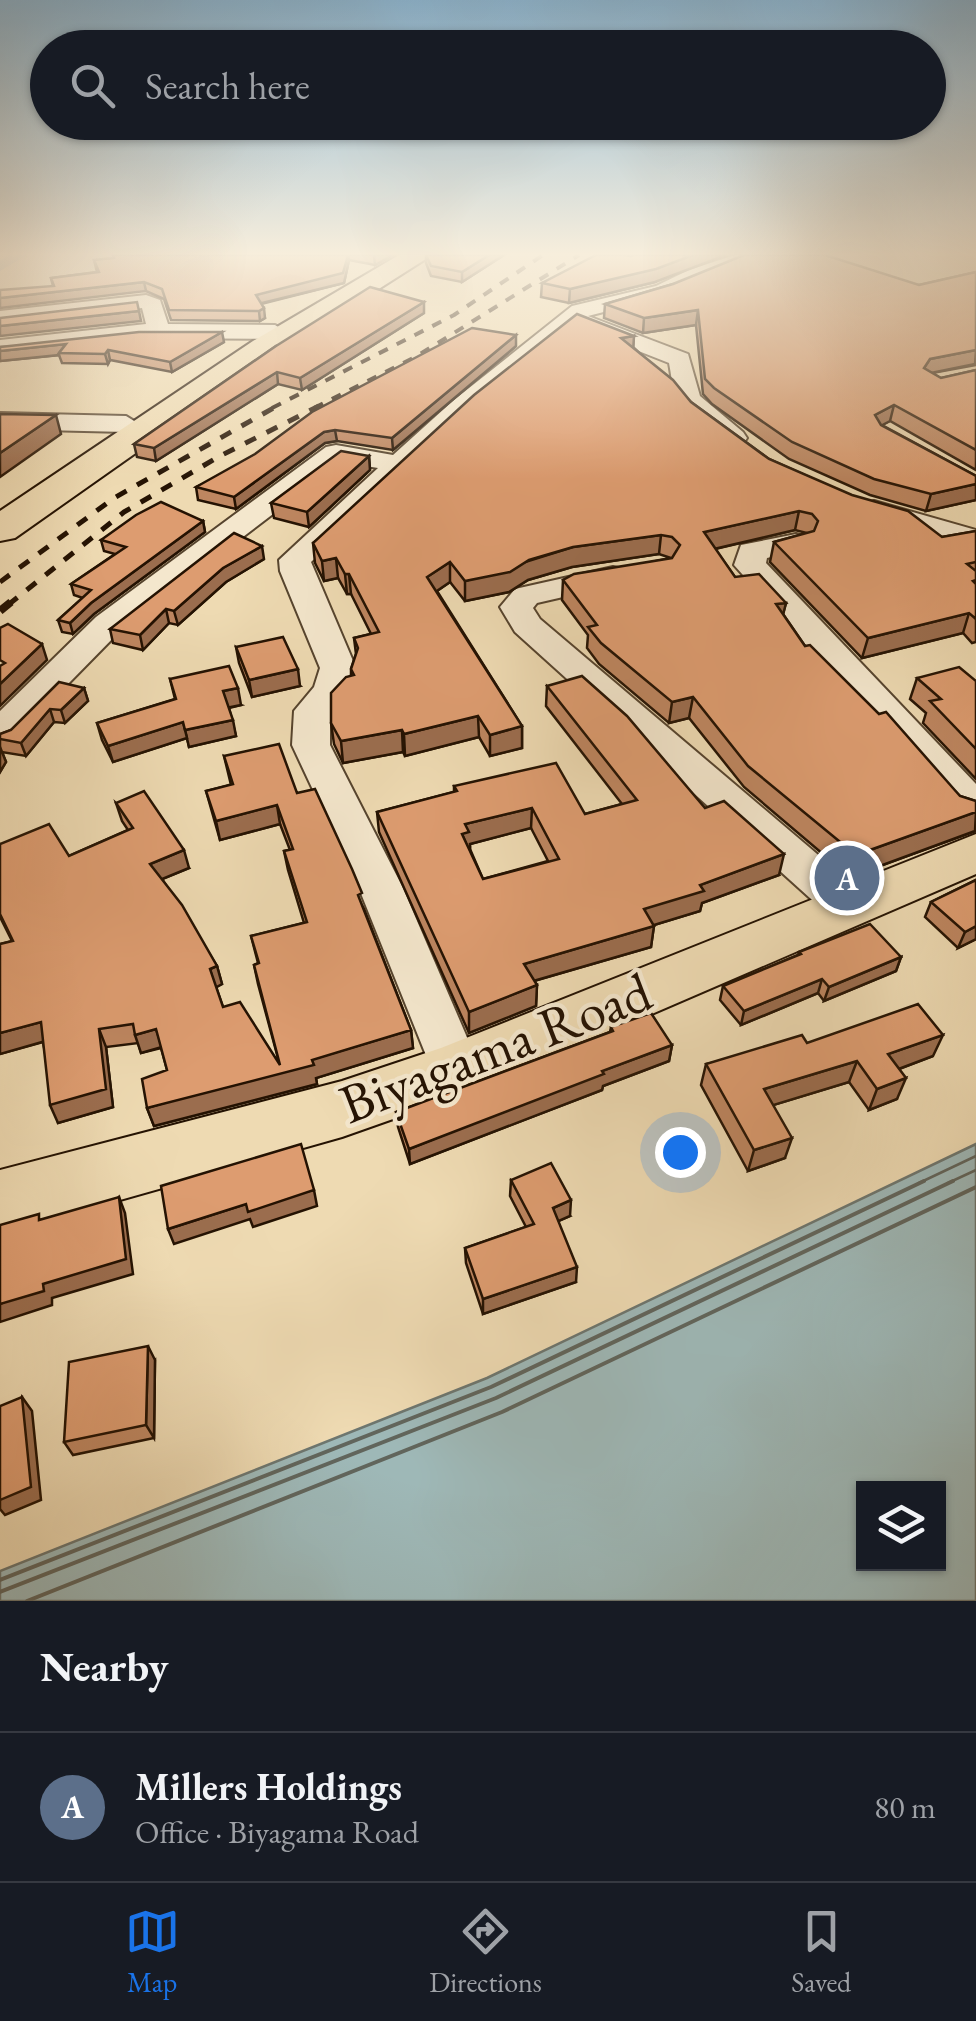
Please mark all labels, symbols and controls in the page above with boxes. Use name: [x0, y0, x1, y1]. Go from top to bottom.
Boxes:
search box: [30, 30, 946, 140]
icon: search: [65, 58, 120, 113]
text: Search here: [145, 61, 310, 110]
pin: A: [814, 840, 880, 916]
street label: Biyagama Road: [329, 955, 661, 1139]
your location: [655, 1127, 706, 1178]
map controls: [856, 1481, 946, 1571]
button: layers: [856, 1481, 946, 1571]
text: Nearby: [40, 1639, 169, 1694]
text: Millers Holdings: [135, 1762, 402, 1811]
text: A: [61, 1786, 84, 1828]
text: 80 m: [874, 1786, 936, 1828]
text: Office · Biyagama Road: [135, 1811, 419, 1853]
tab: Map: [125, 1904, 180, 2000]
tab: Directions: [429, 1904, 542, 2000]
tab: Saved: [791, 1904, 851, 2000]

